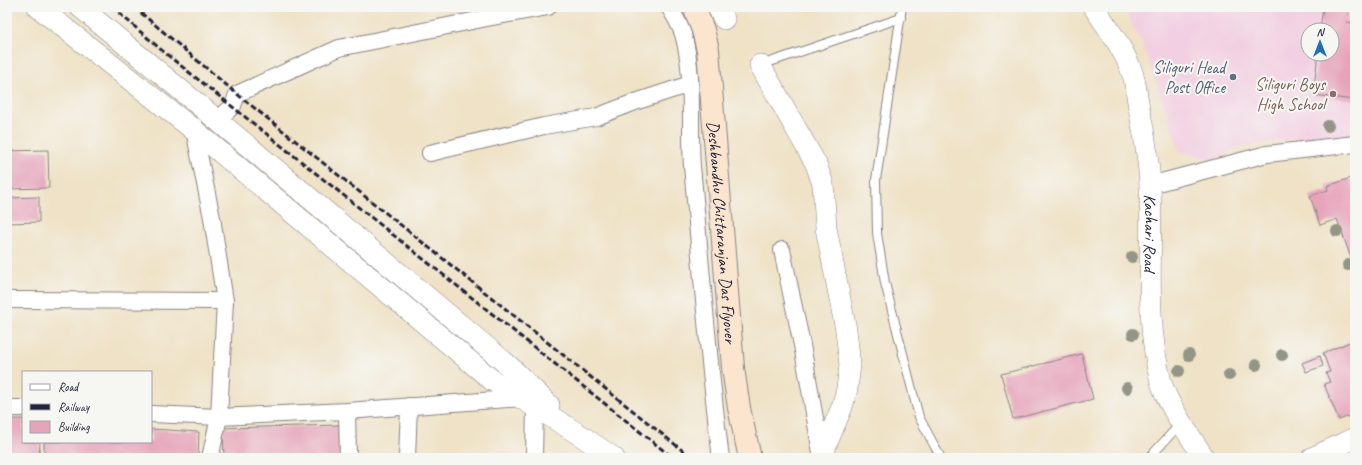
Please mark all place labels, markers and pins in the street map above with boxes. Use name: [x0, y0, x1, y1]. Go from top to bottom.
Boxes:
place label: Siliguri Head Post Office: [1153, 57, 1227, 98]
marker: Siliguri Head Post Office: [1228, 72, 1238, 82]
place label: Siliguri Boys High School: [1255, 74, 1328, 115]
marker: Siliguri Boys High School: [1328, 89, 1338, 99]

